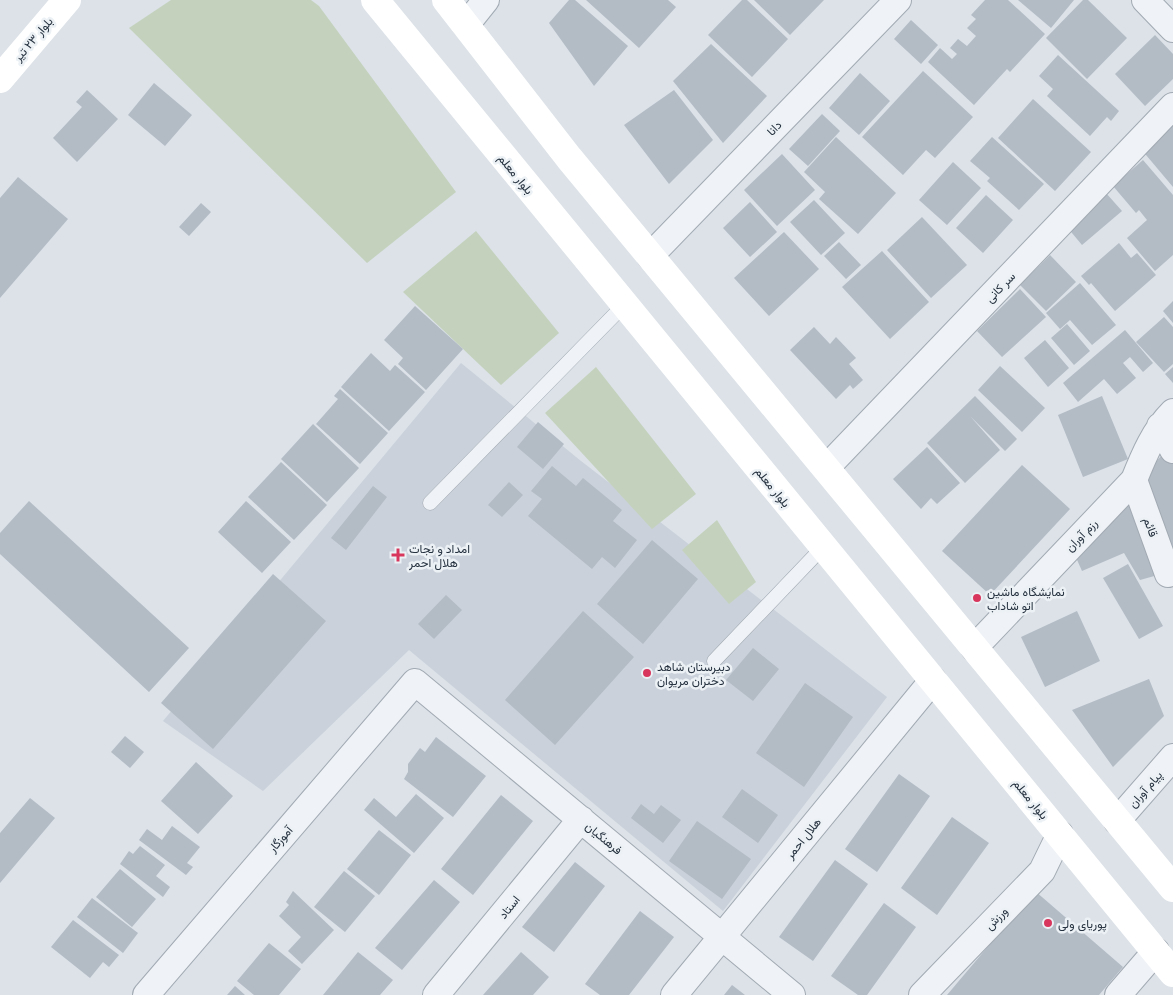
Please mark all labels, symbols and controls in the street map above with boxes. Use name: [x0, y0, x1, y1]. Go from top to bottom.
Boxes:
street label: بلوار ۲۳ تیر: [10, 14, 57, 66]
street label: دانا: [763, 117, 785, 139]
street label: بلوار معلم: [494, 151, 537, 198]
street label: سر کانی: [982, 269, 1019, 306]
street label: بلوار معلم: [751, 464, 794, 511]
street label: قائم: [1140, 515, 1161, 539]
street label: رزم آوران: [1062, 516, 1101, 555]
place label: امداد و نجات هلال احمر: [408, 541, 470, 571]
marker: امداد و نجات هلال احمر: [391, 548, 405, 562]
place label: نمایشگاه ماشین اتو شاداب: [987, 584, 1065, 614]
marker: نمایشگاه ماشین اتو شاداب: [971, 592, 983, 604]
place label: دبیرستان شاهد دختران مریوان: [657, 659, 731, 689]
marker: دبیرستان شاهد دختران مریوان: [641, 667, 653, 679]
street label: پیام آوران: [1125, 767, 1166, 811]
street label: بلوار معلم: [1009, 776, 1052, 823]
street label: هلال احمر: [781, 814, 825, 863]
street label: فرهنگیان: [582, 818, 625, 858]
street label: آموزگار: [264, 822, 297, 857]
street label: استاد: [495, 892, 523, 922]
street label: ورزش: [981, 903, 1011, 933]
place label: پوریای ولی: [1058, 916, 1107, 932]
marker: پوریای ولی: [1042, 917, 1054, 929]

